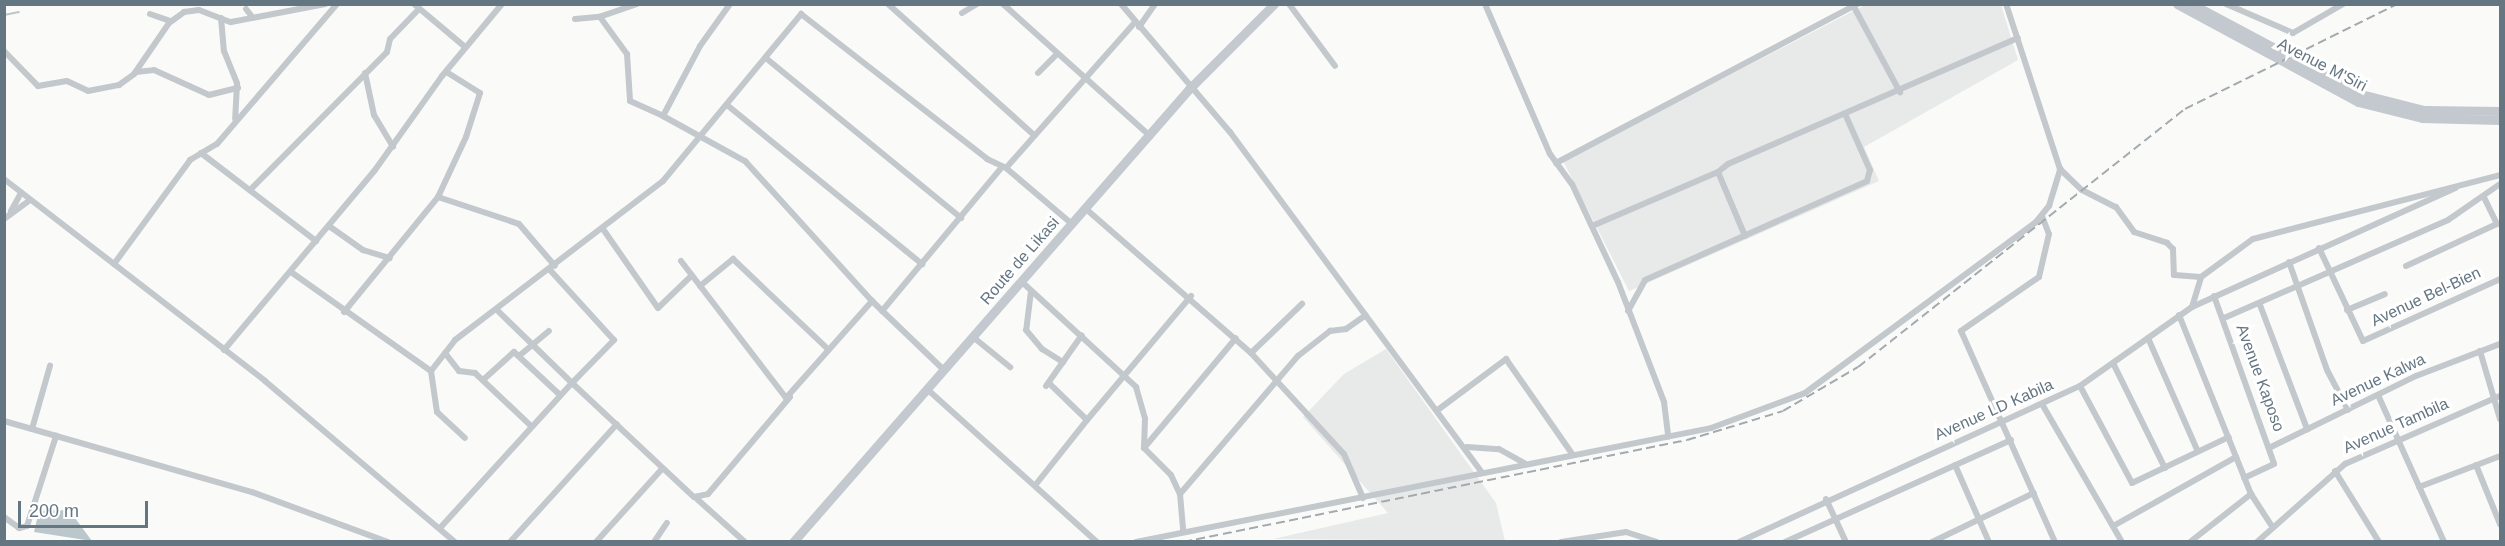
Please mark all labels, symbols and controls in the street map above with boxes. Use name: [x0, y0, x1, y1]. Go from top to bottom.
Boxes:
street label: Avenue M'Siri: [2274, 34, 2370, 96]
street label: Route de Likasi: [977, 213, 1063, 309]
street label: Avenue Bel-Bien: [2368, 263, 2484, 331]
street label: Avenue Kaposo: [2232, 322, 2288, 434]
street label: Avenue Kalwa: [2328, 350, 2428, 410]
street label: Avenue LD Kabila: [1932, 375, 2056, 445]
street label: Avenue Tambila: [2340, 394, 2452, 458]
scale bar: [21, 489, 152, 527]
text: 200 m: [29, 501, 79, 521]

